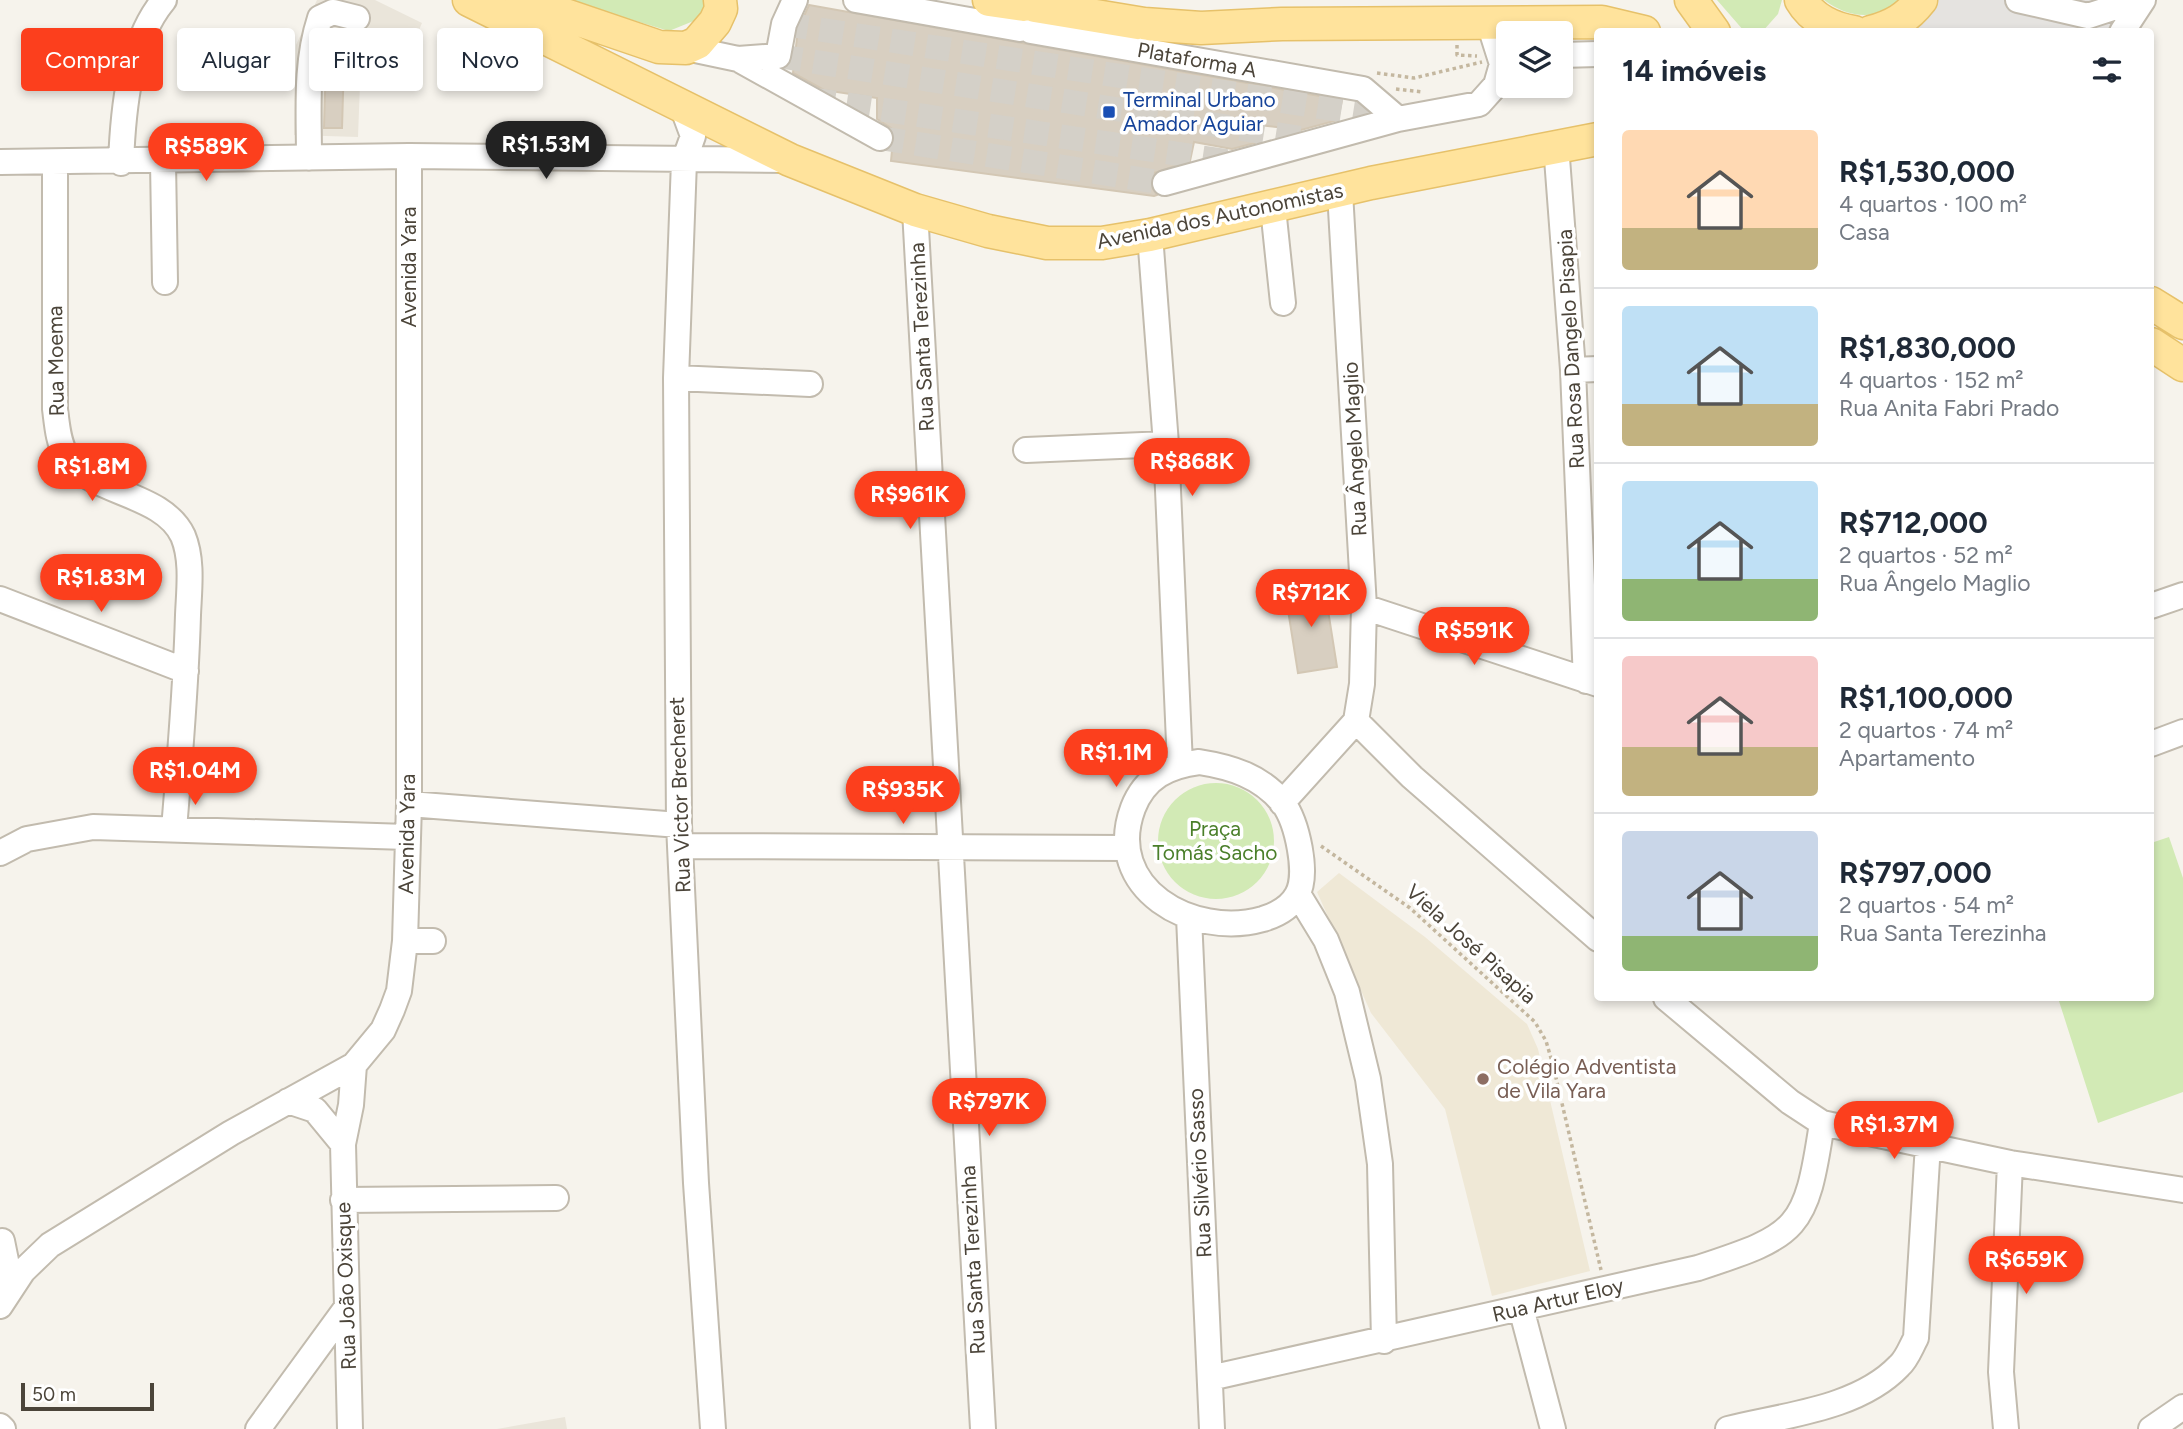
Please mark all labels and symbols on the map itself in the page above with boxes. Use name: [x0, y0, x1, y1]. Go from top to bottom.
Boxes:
street label: Plataforma A: [1135, 37, 1259, 82]
place label: Terminal Urbano Amador Aguiar: [1123, 87, 1276, 136]
marker: Terminal Urbano Amador Aguiar: [1101, 104, 1117, 120]
pin: R$1.53M: [481, 122, 611, 181]
pin: R$589K: [149, 124, 263, 183]
street label: Avenida dos Autonomistas: [1094, 177, 1345, 254]
street label: Avenida Yara: [396, 207, 421, 327]
street label: Rua Rosa Dangelo Pisapia: [1552, 229, 1589, 469]
street label: Rua Santa Terezinha: [904, 242, 939, 432]
street label: Rua Moema: [42, 305, 69, 417]
street label: Rua Ângelo Maglio: [1337, 361, 1372, 537]
pin: R$868K: [1135, 438, 1249, 498]
pin: R$1.8M: [35, 444, 149, 503]
pin: R$961K: [853, 472, 967, 531]
pin: R$1.83M: [36, 554, 166, 614]
pin: R$712K: [1254, 570, 1368, 629]
pin: R$591K: [1417, 608, 1531, 667]
street label: Rua Victor Brecheret: [664, 696, 695, 894]
pin: R$1.1M: [1059, 730, 1173, 789]
pin: R$1.04M: [130, 748, 260, 807]
pin: R$935K: [846, 766, 960, 826]
street label: Avenida Yara: [393, 773, 420, 895]
park label: Praça Tomás Sacho: [1153, 816, 1277, 865]
street label: Viela José Pisapia: [1401, 879, 1542, 1009]
place label: Colégio Adventista de Vila Yara: [1497, 1054, 1676, 1103]
marker: Colégio Adventista de Vila Yara: [1475, 1071, 1491, 1087]
pin: R$797K: [932, 1078, 1046, 1138]
street label: Rua Silvério Sasso: [1183, 1087, 1216, 1259]
pin: R$1.37M: [1829, 1102, 1959, 1161]
street label: Rua Santa Terezinha: [955, 1165, 990, 1355]
street label: Rua João Oxisque: [330, 1202, 361, 1370]
pin: R$659K: [1969, 1236, 2083, 1296]
street label: Rua Artur Eloy: [1490, 1272, 1626, 1327]
scale bar: [21, 1380, 154, 1412]

